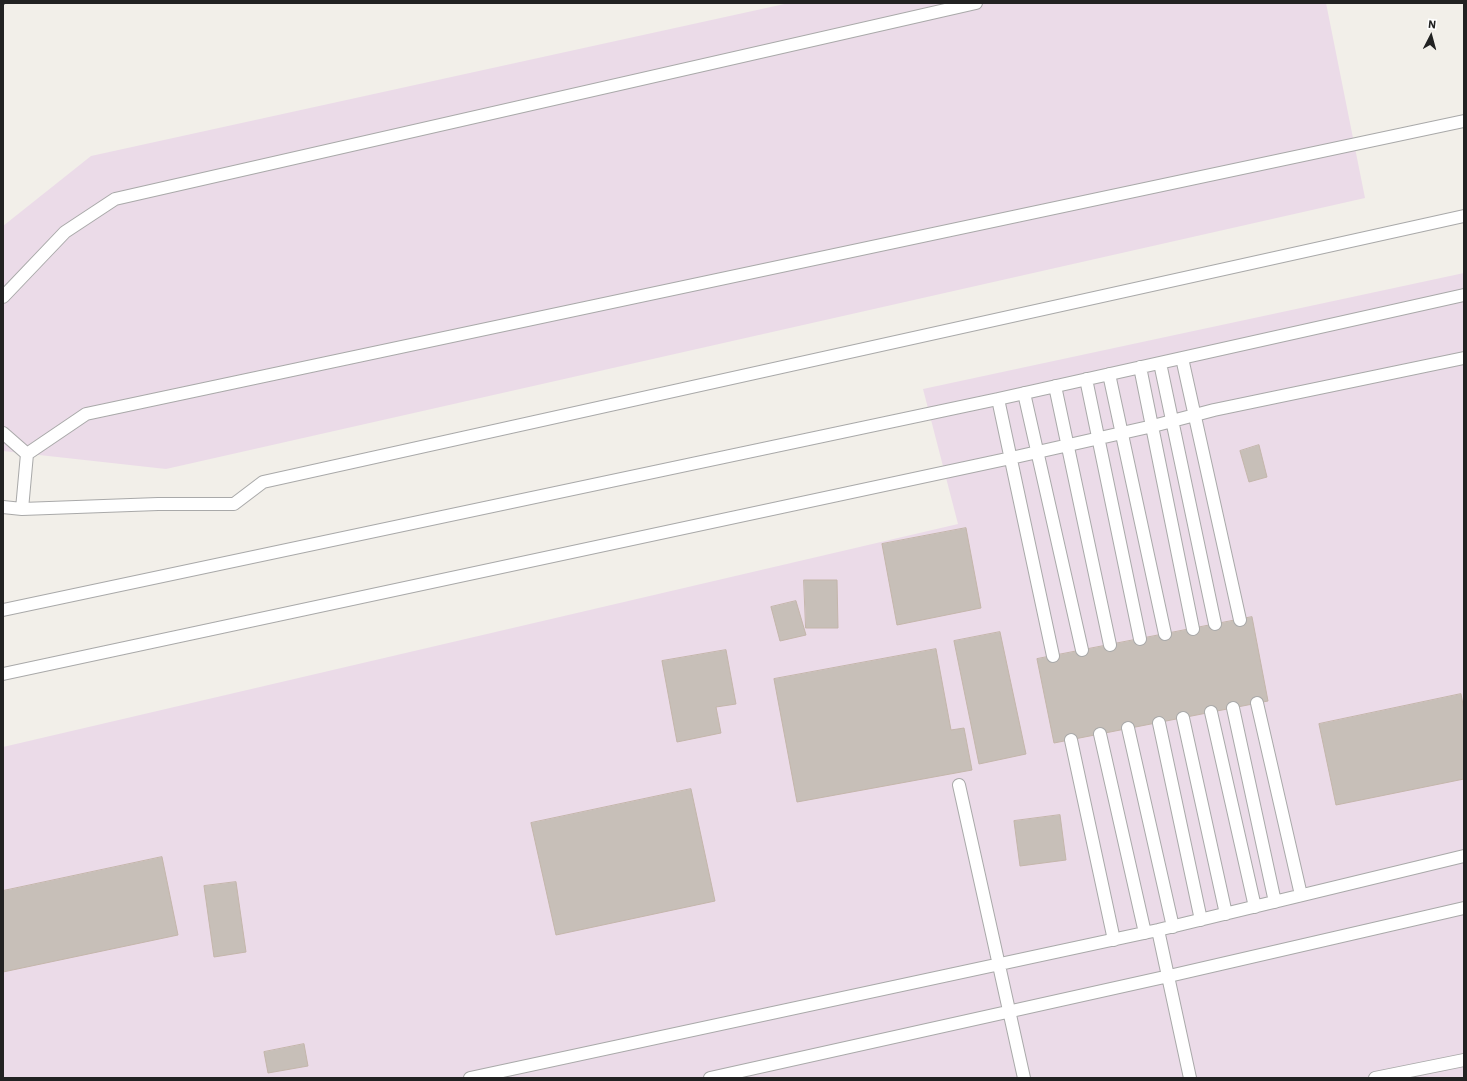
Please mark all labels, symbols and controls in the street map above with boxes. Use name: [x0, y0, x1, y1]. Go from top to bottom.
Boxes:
north arrow: [1411, 16, 1451, 56]
text: N: [1428, 17, 1437, 31]

